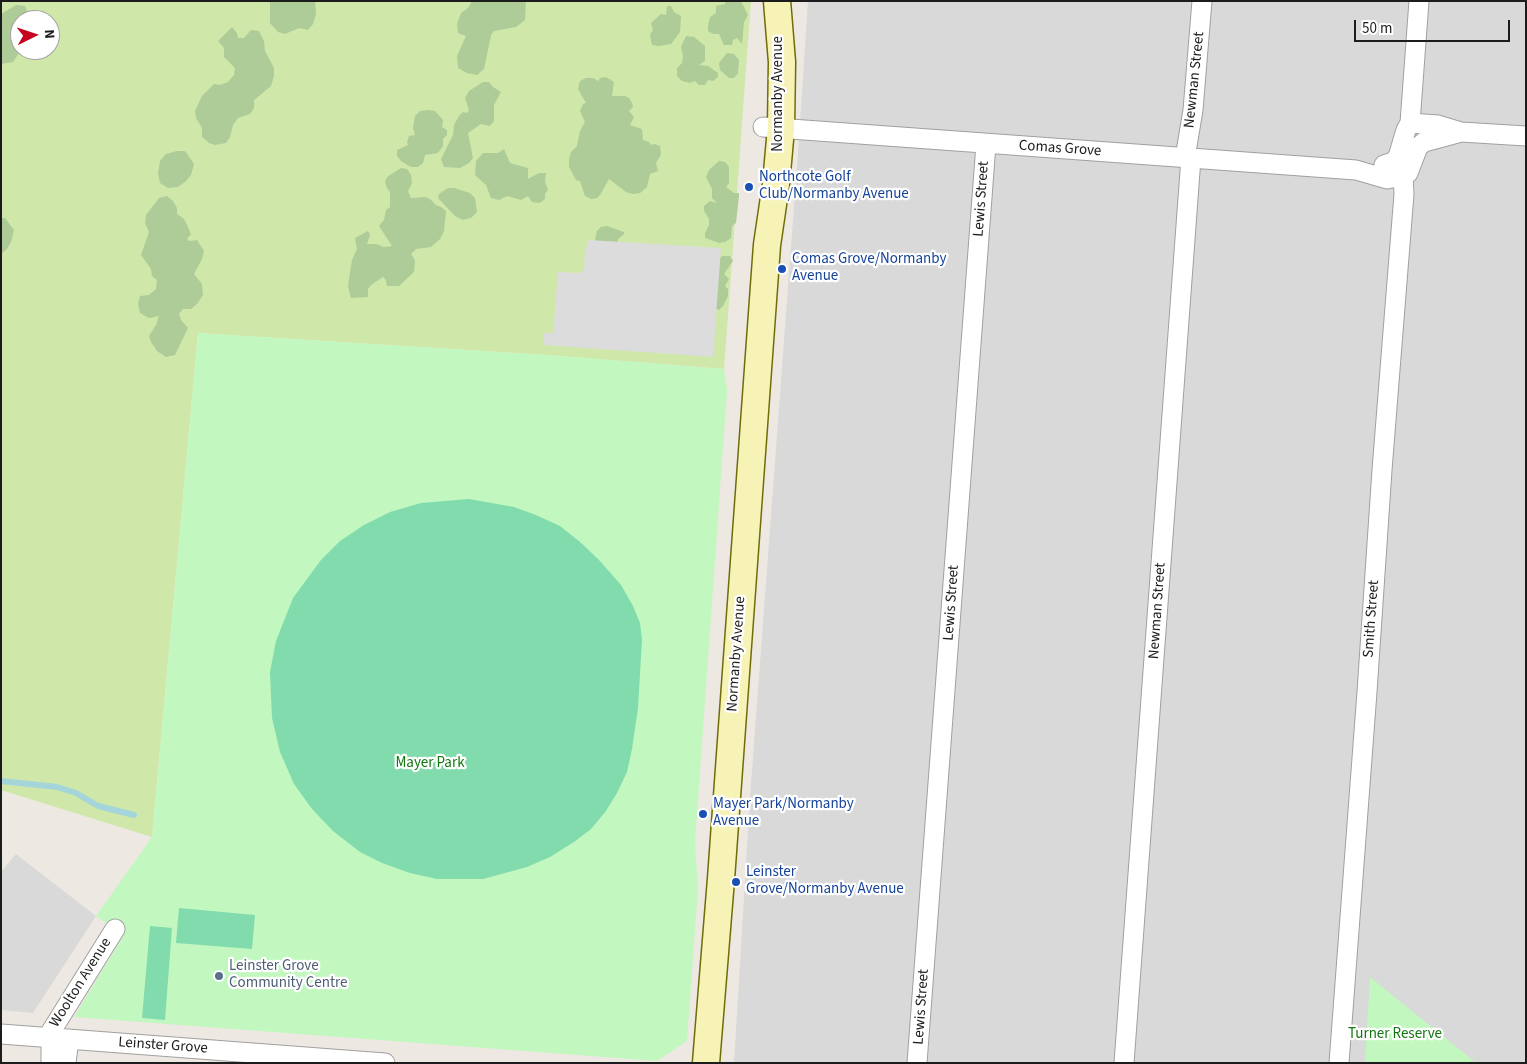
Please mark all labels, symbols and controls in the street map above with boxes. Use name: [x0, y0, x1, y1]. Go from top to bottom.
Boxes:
north arrow: [10, 10, 60, 60]
scale bar: [1357, 10, 1513, 42]
text: 50 m: [1362, 18, 1392, 39]
text: N: [39, 29, 59, 39]
street label: Newman Street: [1181, 31, 1209, 129]
street label: Normanby Avenue: [770, 36, 788, 152]
street label: Comas Grove: [1018, 137, 1102, 161]
street label: Lewis Street: [970, 160, 994, 238]
place label: Northcote Golf Club/Normanby Avenue: [759, 169, 909, 204]
marker: Northcote Golf Club/Normanby Avenue: [743, 181, 755, 193]
place label: Comas Grove/Normanby Avenue: [792, 251, 946, 286]
marker: Comas Grove/Normanby Avenue: [776, 263, 788, 275]
street label: Newman Street: [1146, 562, 1170, 660]
street label: Lewis Street: [940, 564, 964, 642]
street label: Smith Street: [1360, 579, 1384, 659]
street label: Normanby Avenue: [724, 596, 750, 712]
park label: Mayer Park: [395, 755, 465, 773]
place label: Mayer Park/Normanby Avenue: [713, 796, 854, 831]
marker: Mayer Park/Normanby Avenue: [697, 808, 709, 820]
place label: Leinster Grove/Normanby Avenue: [746, 864, 904, 899]
marker: Leinster Grove/Normanby Avenue: [730, 876, 742, 888]
street label: Woolton Avenue: [46, 935, 116, 1031]
place label: Leinster Grove Community Centre: [229, 958, 347, 993]
street label: Lewis Street: [910, 968, 934, 1046]
marker: Leinster Grove Community Centre: [213, 970, 225, 982]
park label: Turner Reserve: [1348, 1026, 1442, 1044]
street label: Leinster Grove: [118, 1034, 208, 1058]

